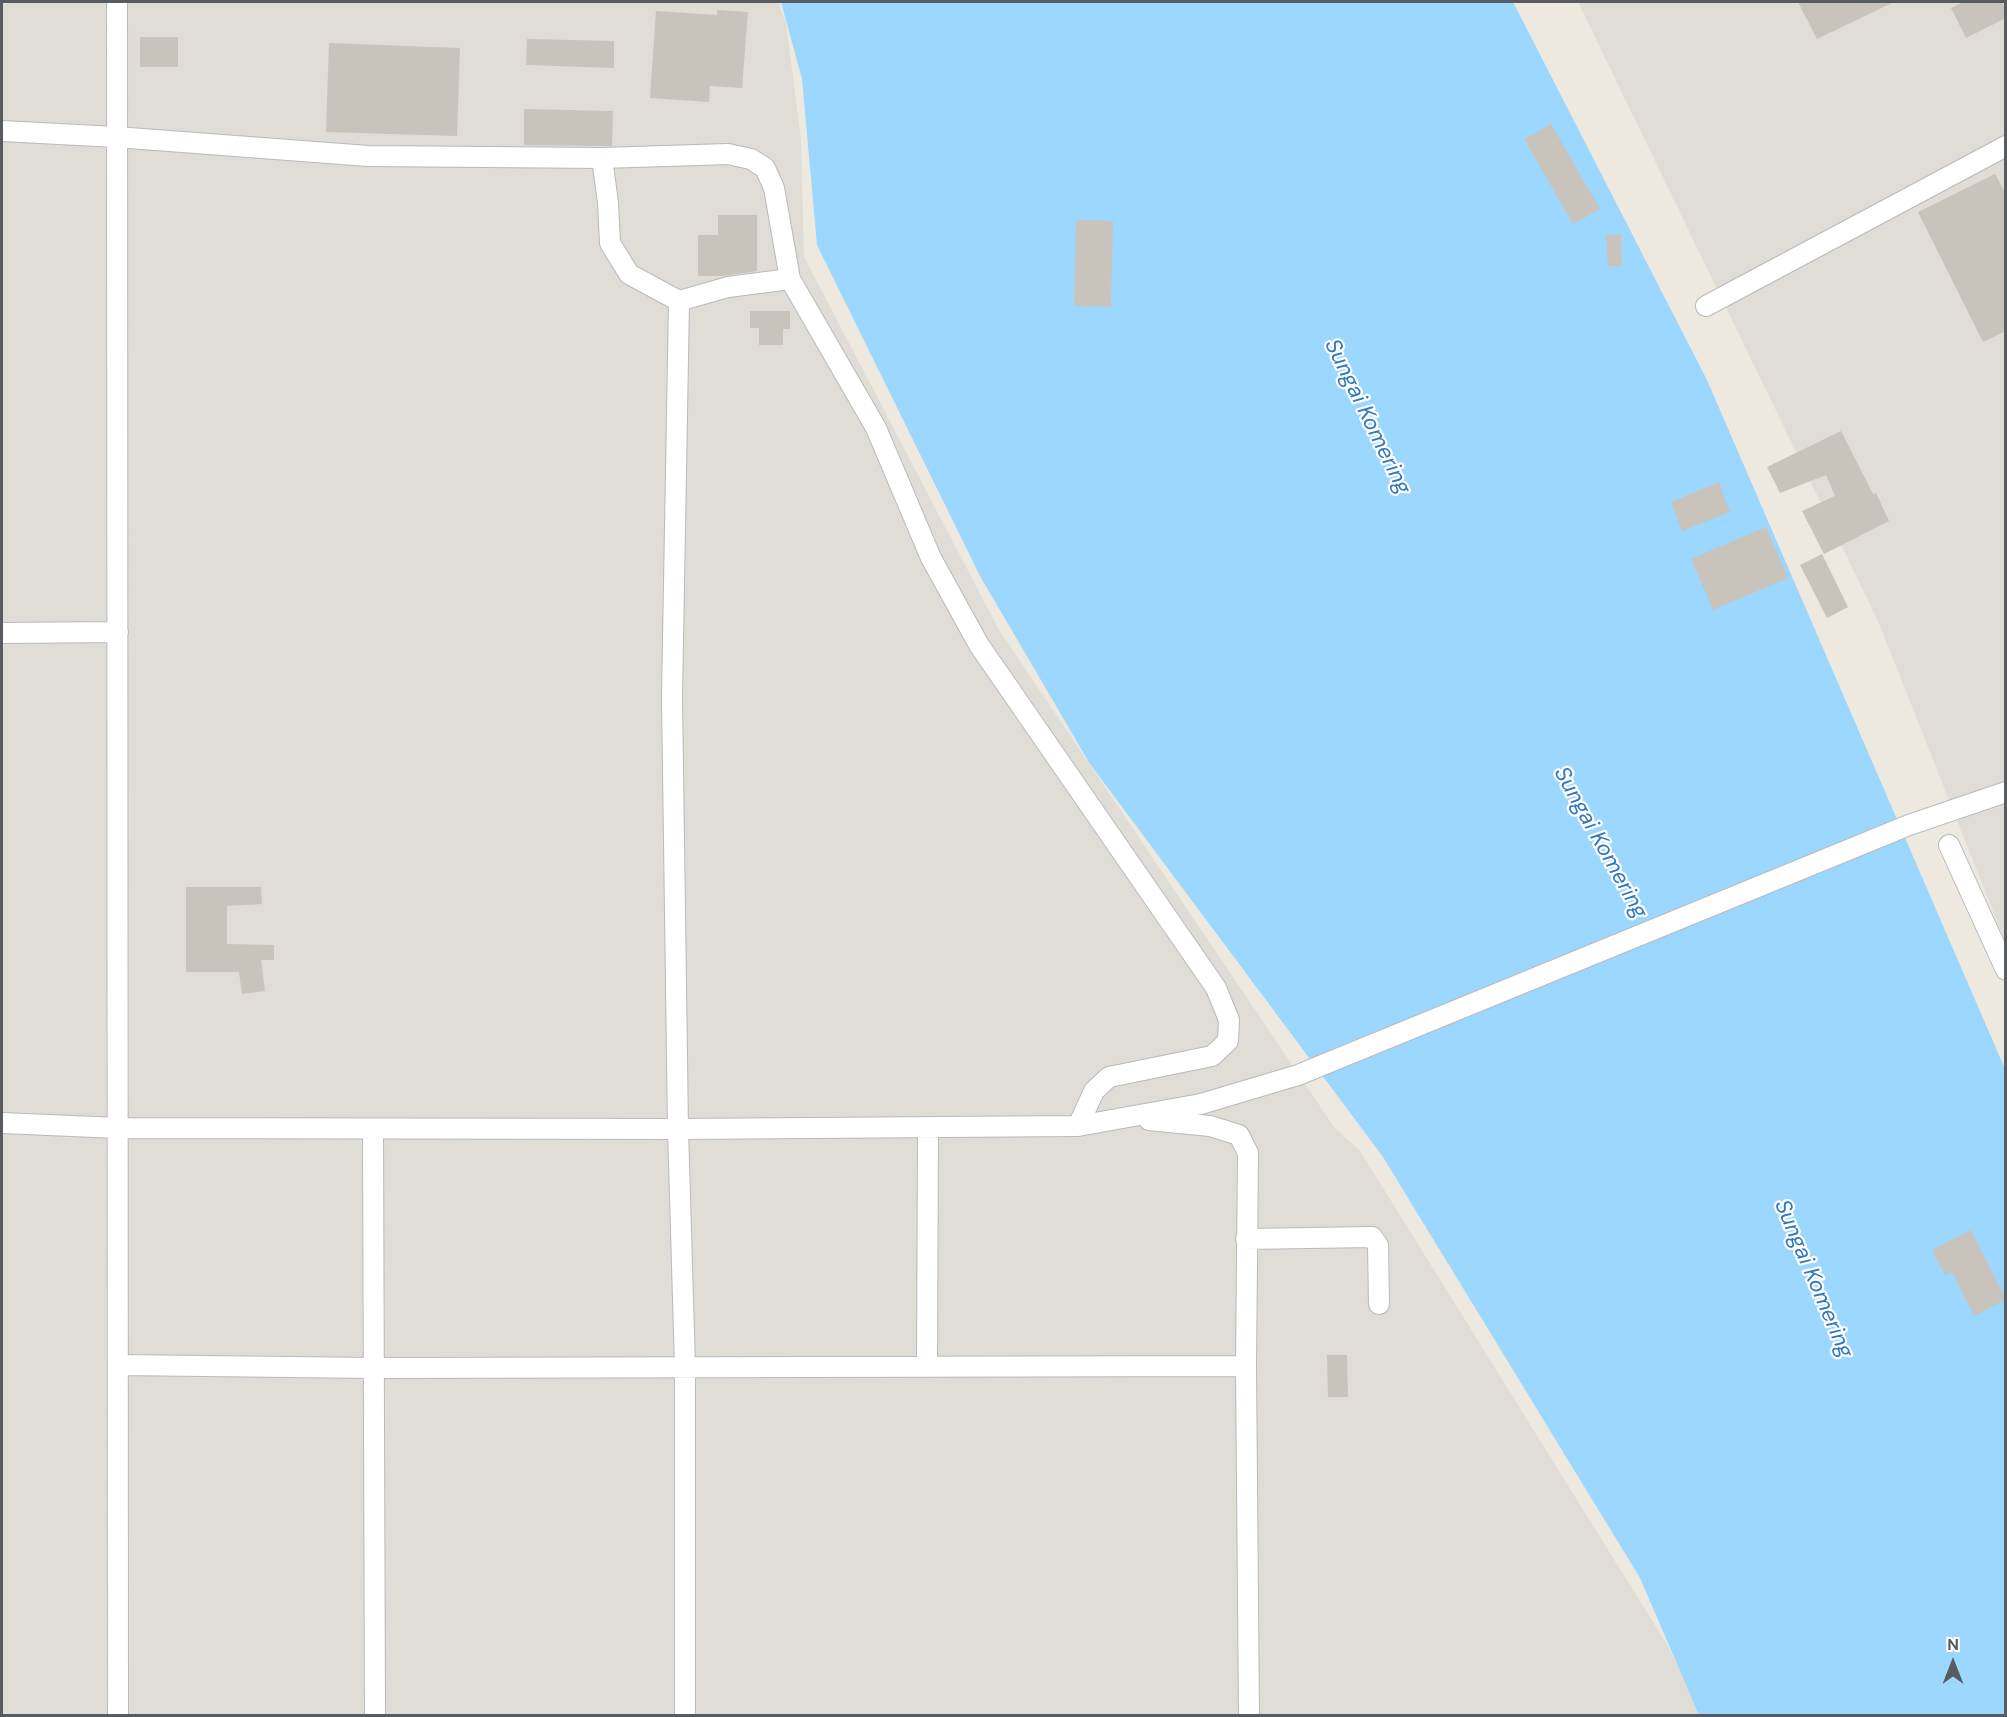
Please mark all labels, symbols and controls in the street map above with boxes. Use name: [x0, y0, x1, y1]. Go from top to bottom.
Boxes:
water label: Sungai Komering: [1318, 335, 1416, 499]
water label: Sungai Komering: [1547, 763, 1653, 923]
water label: Sungai Komering: [1768, 1196, 1858, 1362]
north arrow: [1923, 1633, 1983, 1693]
text: N: [1947, 1634, 1959, 1655]

